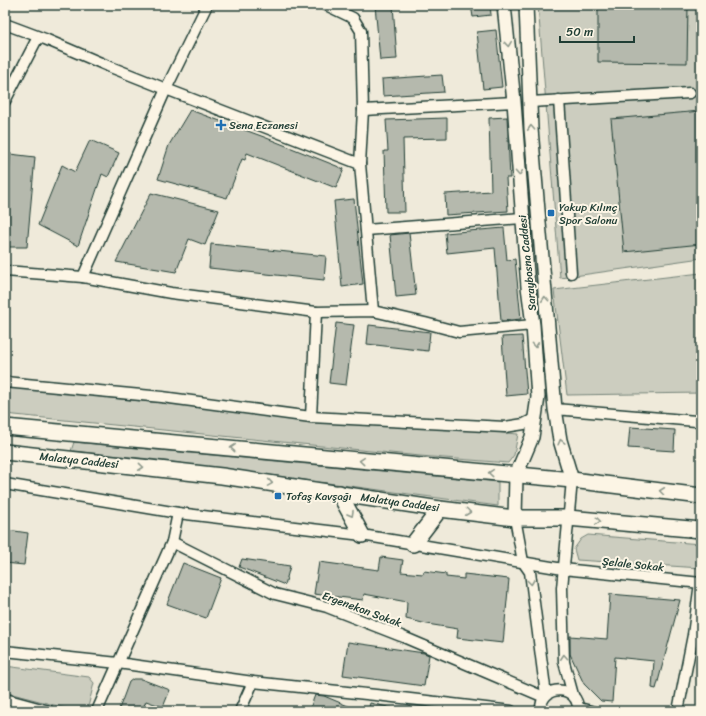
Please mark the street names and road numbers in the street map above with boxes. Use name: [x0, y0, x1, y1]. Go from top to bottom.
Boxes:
street label: Saraybosna Caddesi: [513, 213, 542, 312]
street label: Malatya Caddesi: [39, 447, 120, 474]
street label: Malatya Caddesi: [359, 488, 441, 518]
street label: Şelale Sokak: [601, 552, 665, 577]
street label: Ergenekon Sokak: [319, 586, 404, 633]

